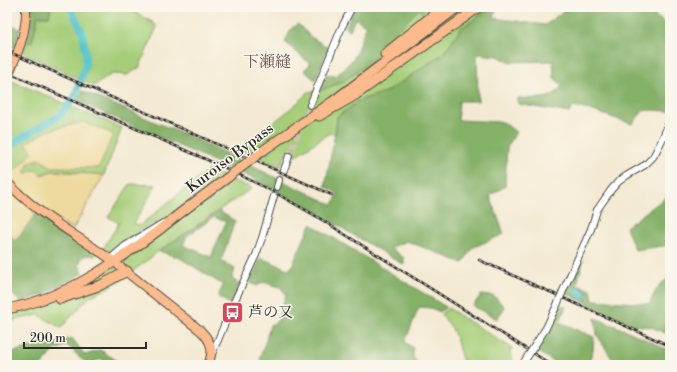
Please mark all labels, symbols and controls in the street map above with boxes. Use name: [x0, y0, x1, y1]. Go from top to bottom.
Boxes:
district label: 下瀬縫: [243, 52, 291, 72]
street label: Kuroiso Bypass: [183, 119, 277, 197]
bus stop icon: 芦の又: [220, 299, 246, 325]
place label: 芦の又: [248, 303, 293, 322]
scale bar: [24, 324, 146, 350]
text: 200 m: [30, 331, 66, 346]

